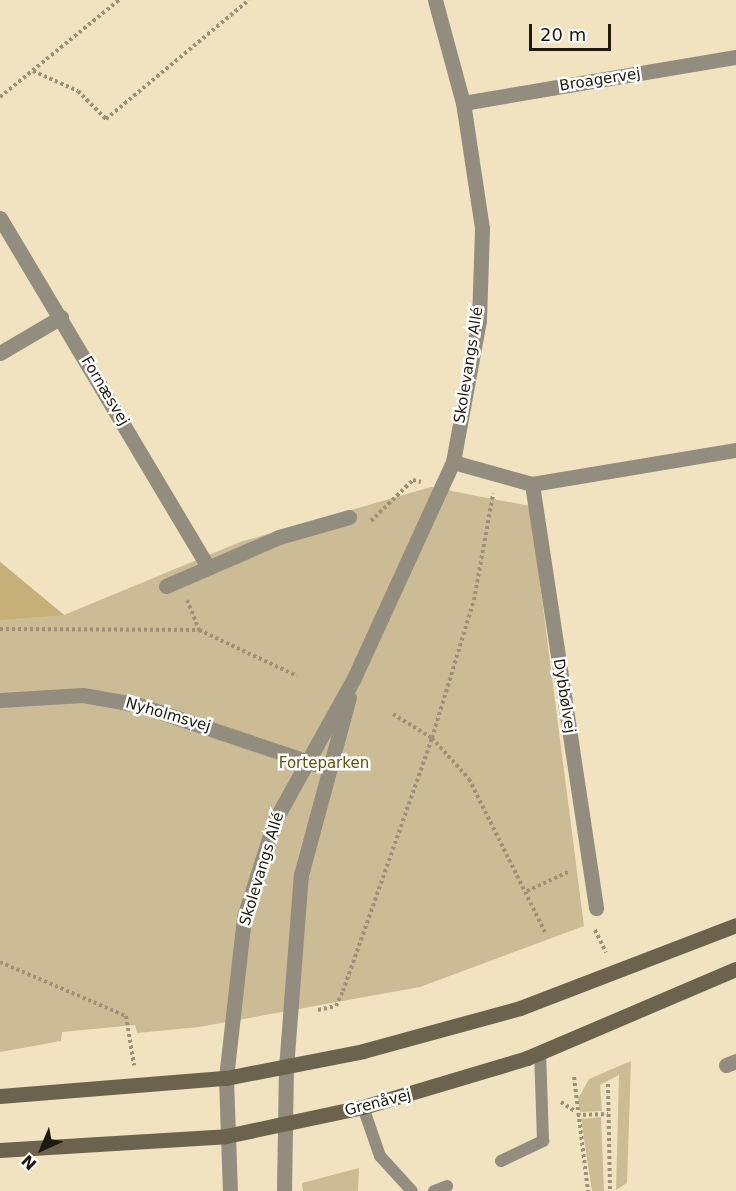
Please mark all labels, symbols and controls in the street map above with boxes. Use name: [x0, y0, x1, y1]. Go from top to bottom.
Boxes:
scale bar: [532, 12, 614, 50]
text: 20 m: [540, 24, 586, 45]
street label: Broagervej: [558, 65, 642, 95]
street label: Skolevangs Allé: [451, 305, 487, 425]
street label: Fornæsvej: [77, 353, 133, 429]
street label: Dybbølvej: [549, 658, 579, 734]
street label: Nyholmsvej: [123, 694, 213, 736]
park label: Forteparken: [279, 755, 369, 773]
street label: Skolevangs Allé: [236, 810, 288, 928]
street label: Grenåvej: [343, 1086, 413, 1120]
north arrow: [12, 1119, 72, 1179]
text: N: [18, 1151, 41, 1174]

